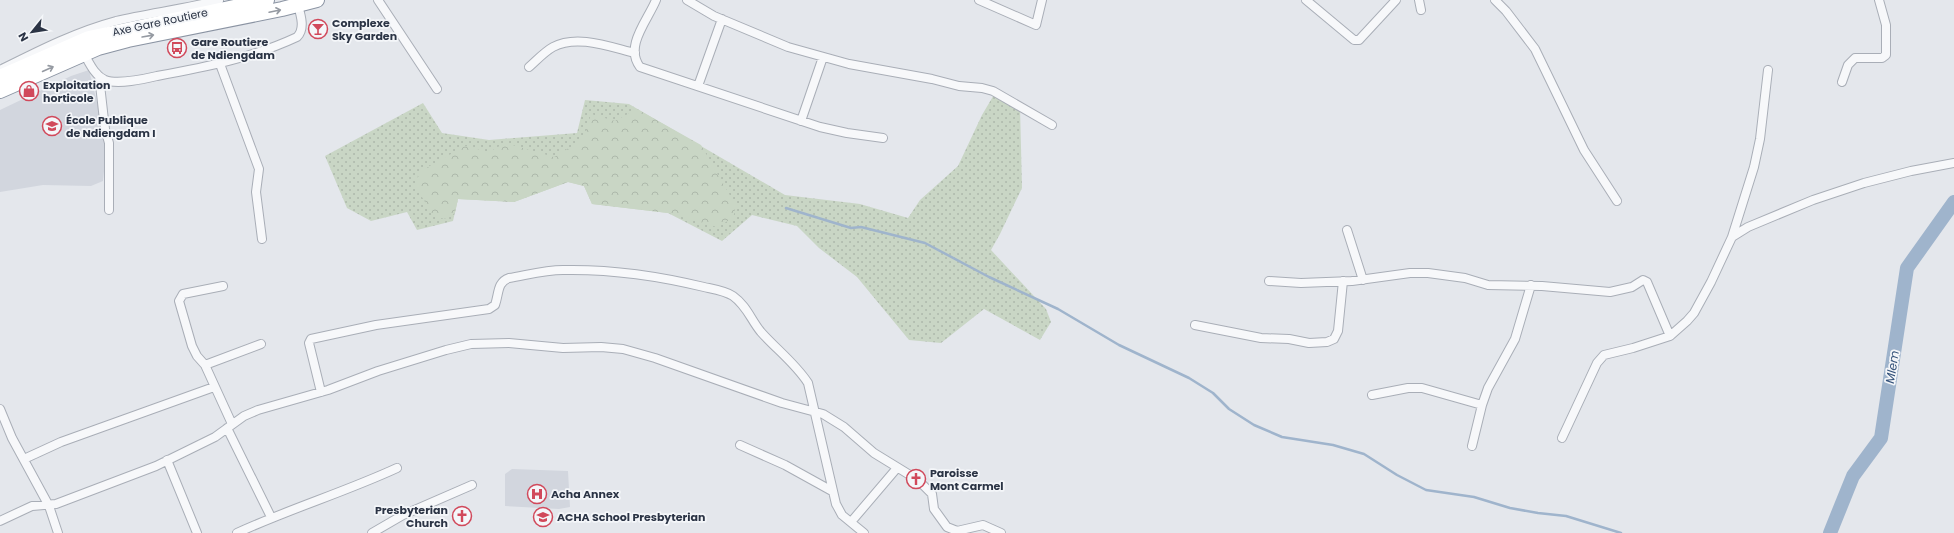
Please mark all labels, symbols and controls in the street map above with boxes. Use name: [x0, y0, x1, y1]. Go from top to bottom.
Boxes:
street label: Axe Gare Routiere: [111, 4, 210, 40]
one-way arrow: [268, 6, 281, 14]
north arrow: [12, 12, 52, 52]
place label: Complexe Sky Garden: [332, 15, 397, 44]
bar icon: Complexe Sky Garden: [307, 18, 329, 40]
text: N: [14, 29, 32, 45]
one-way arrow: [141, 32, 154, 40]
place label: Gare Routiere de Ndiengdam: [191, 34, 275, 63]
bus stop icon: Gare Routiere de Ndiengdam: [166, 37, 188, 59]
one-way arrow: [42, 64, 54, 72]
place label: Exploitation horticole: [43, 77, 110, 106]
shop icon: Exploitation horticole: [18, 80, 40, 102]
place label: École Publique de Ndiengdam I: [66, 112, 155, 141]
school or university icon: École Publique de Ndiengdam I: [41, 115, 63, 137]
water label: Mlem: [1881, 349, 1903, 385]
place label: Paroisse Mont Carmel: [930, 465, 1004, 494]
church icon: Paroisse Mont Carmel: [905, 468, 927, 490]
hospital icon: Acha Annex: [526, 483, 548, 505]
place label: Acha Annex: [551, 486, 620, 502]
place label: Presbyterian Church: [375, 502, 448, 531]
church icon: Presbyterian Church: [451, 505, 473, 527]
school or university icon: ACHA School Presbyterian: [532, 506, 554, 528]
place label: ACHA School Presbyterian: [557, 509, 705, 525]

